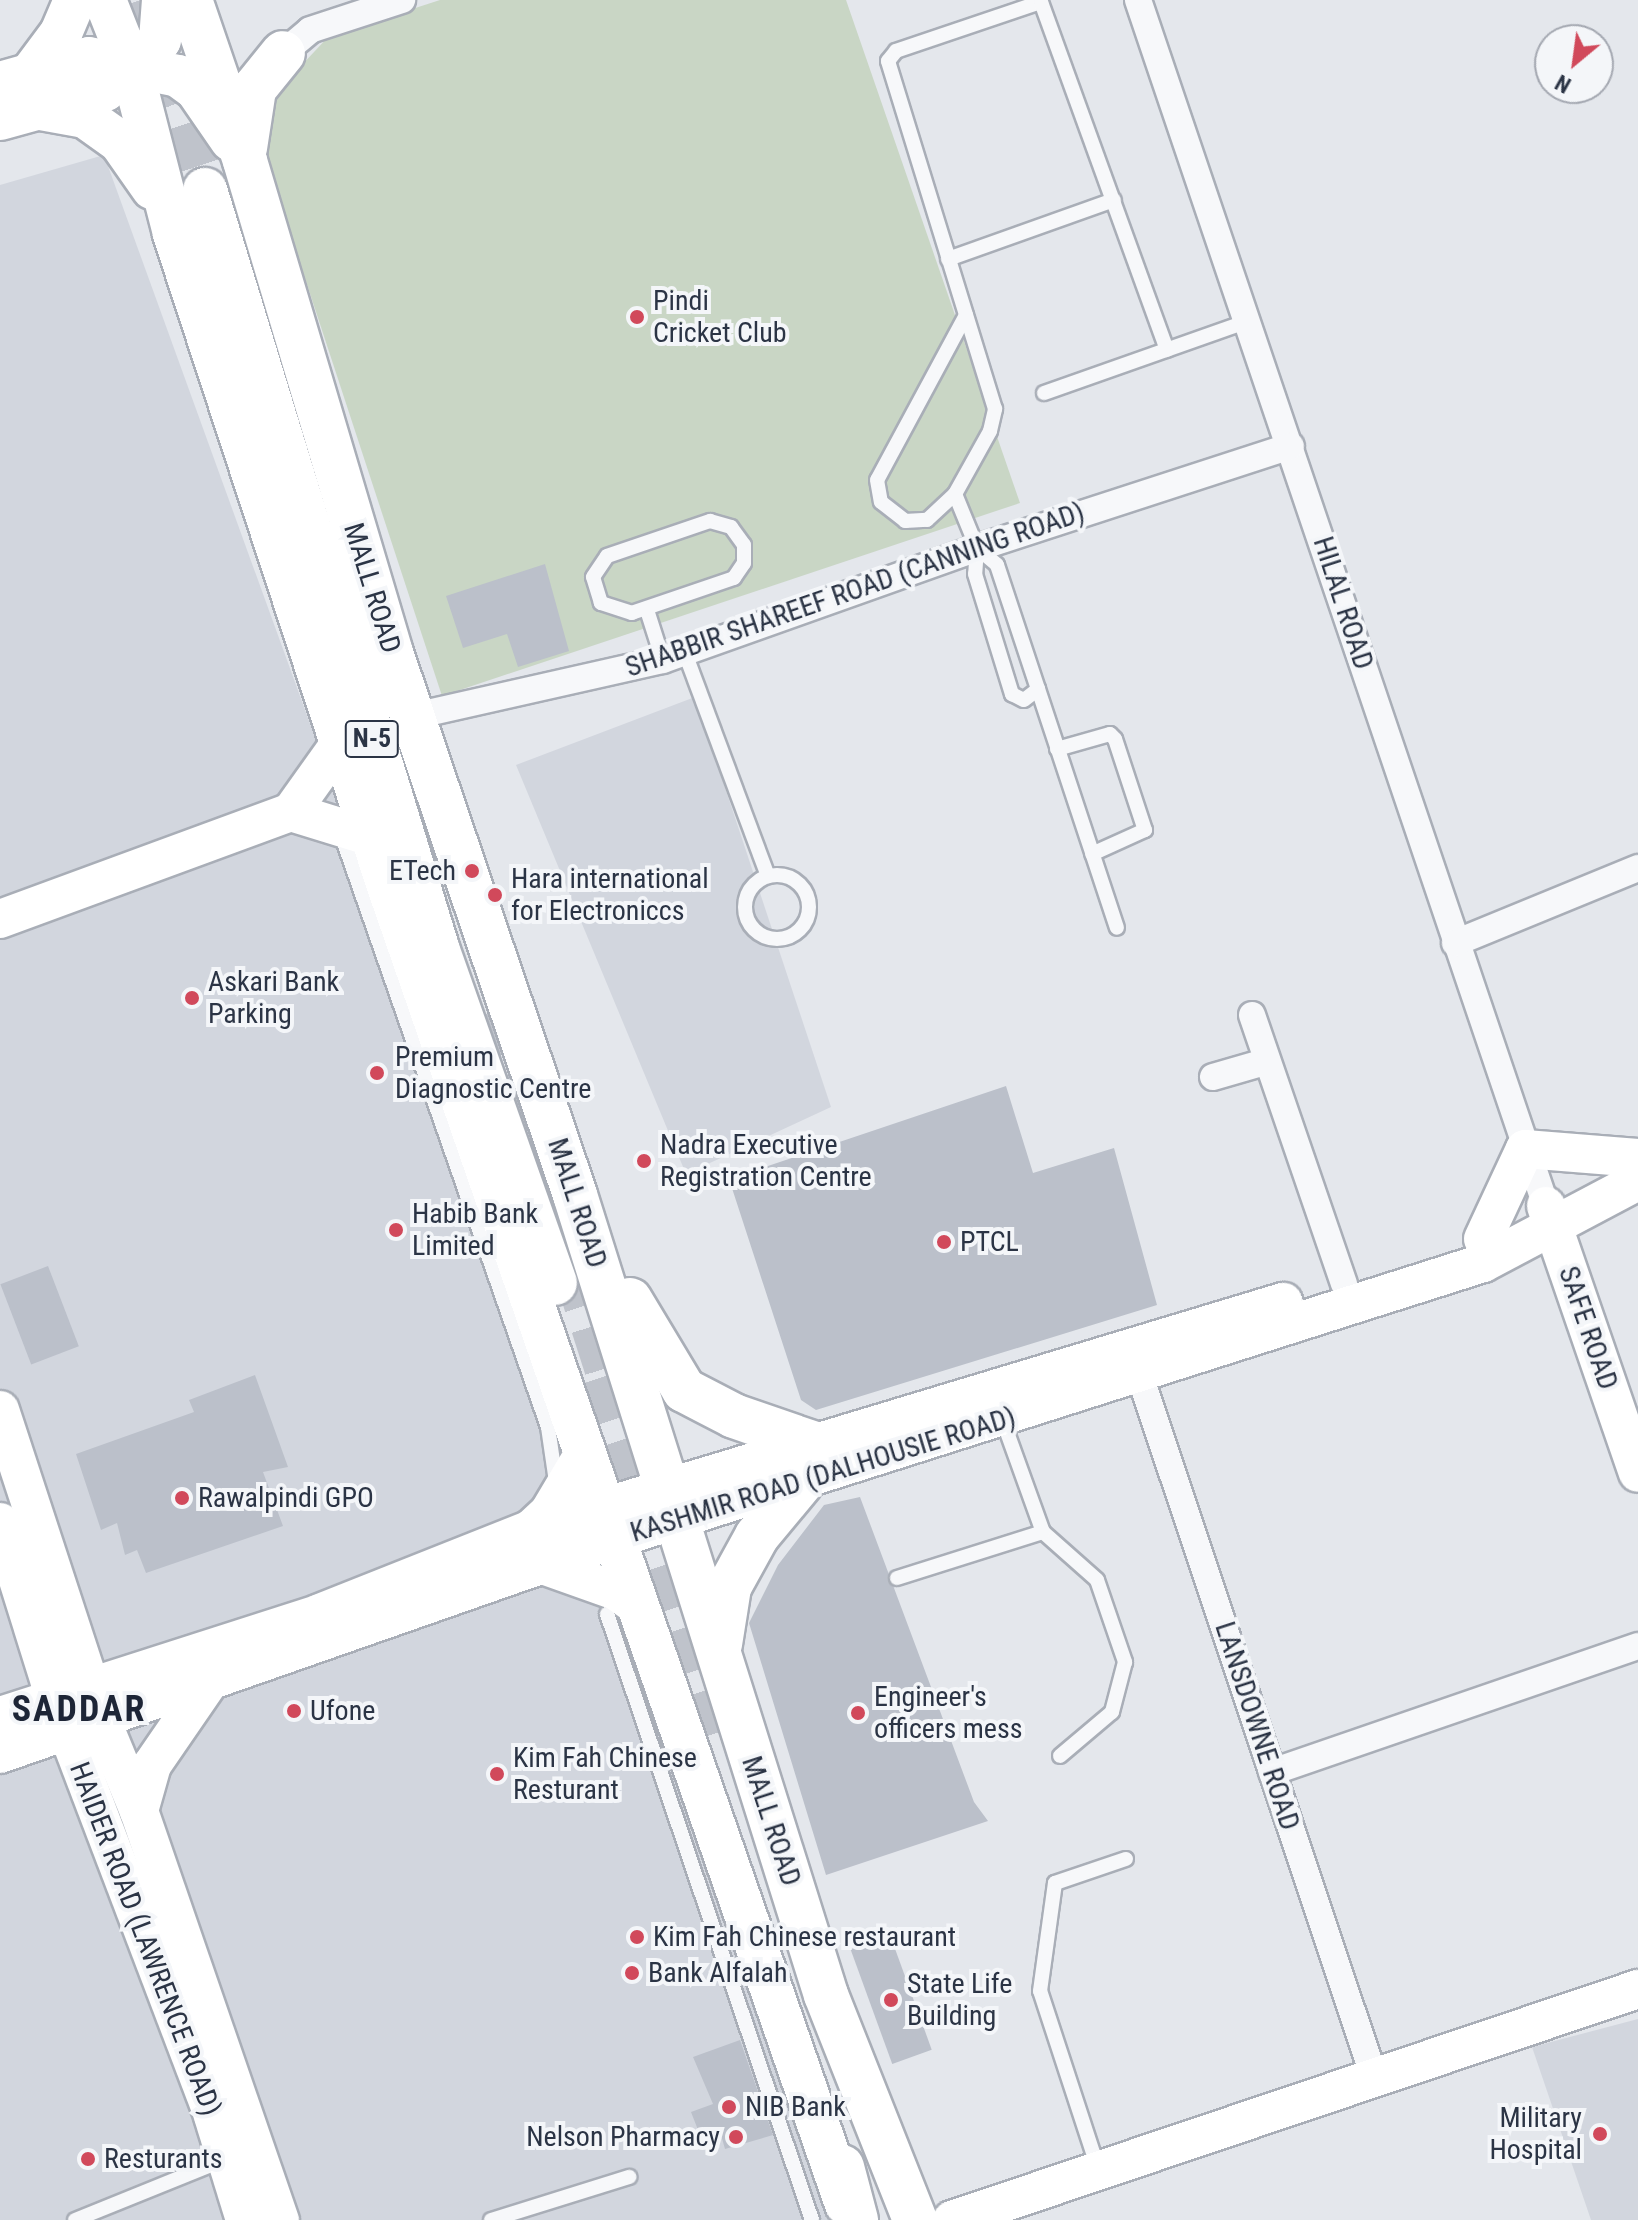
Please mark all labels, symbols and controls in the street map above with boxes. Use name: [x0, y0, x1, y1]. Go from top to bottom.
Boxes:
north arrow: [1534, 24, 1614, 104]
text: N: [1551, 69, 1575, 98]
place label: Pindi Cricket Club: [653, 284, 787, 350]
marker: Pindi Cricket Club: [628, 308, 646, 326]
street label: SHABBIR SHAREEF ROAD (CANNING ROAD): [621, 495, 1089, 685]
street label: MALL ROAD: [336, 519, 408, 657]
street label: HILAL ROAD: [1306, 532, 1380, 674]
road number: N-5: [344, 717, 400, 761]
place label: ETech: [389, 854, 456, 888]
marker: ETech: [463, 862, 481, 880]
place label: Hara international for Electroniccs: [511, 862, 709, 928]
marker: Hara international for Electroniccs: [486, 886, 504, 904]
place label: Askari Bank Parking: [208, 965, 339, 1031]
marker: Askari Bank Parking: [183, 989, 201, 1007]
place label: Premium Diagnostic Centre: [395, 1040, 591, 1106]
marker: Premium Diagnostic Centre: [366, 1062, 388, 1084]
place label: Nadra Executive Registration Centre: [660, 1128, 872, 1194]
street label: MALL ROAD: [540, 1134, 614, 1272]
marker: Nadra Executive Registration Centre: [635, 1152, 653, 1170]
place label: Habib Bank Limited: [412, 1197, 538, 1263]
marker: Habib Bank Limited: [387, 1221, 405, 1239]
place label: PTCL: [960, 1225, 1019, 1259]
marker: PTCL: [935, 1233, 953, 1251]
street label: SAFE ROAD: [1551, 1262, 1625, 1394]
street label: KASHMIR ROAD (DALHOUSIE ROAD): [626, 1400, 1020, 1550]
place label: Rawalpindi GPO: [198, 1481, 374, 1515]
marker: Rawalpindi GPO: [173, 1489, 191, 1507]
street label: LANSDOWNE ROAD: [1208, 1618, 1306, 1834]
place label: Engineer's officers mess: [874, 1680, 1022, 1746]
district label: SADDAR: [12, 1688, 146, 1732]
place label: Ufone: [310, 1694, 375, 1728]
marker: Ufone: [285, 1702, 303, 1720]
marker: Engineer's officers mess: [849, 1704, 867, 1722]
place label: Kim Fah Chinese Resturant: [513, 1741, 697, 1807]
street label: MALL ROAD: [734, 1752, 808, 1890]
street label: HAIDER ROAD (LAWRENCE ROAD): [62, 1758, 228, 2120]
marker: Kim Fah Chinese Resturant: [488, 1765, 506, 1783]
place label: Kim Fah Chinese restaurant: [653, 1920, 956, 1954]
marker: Kim Fah Chinese restaurant: [628, 1928, 646, 1946]
place label: Bank Alfalah: [648, 1956, 788, 1990]
marker: Bank Alfalah: [623, 1964, 641, 1982]
place label: State Life Building: [907, 1967, 1012, 2033]
marker: State Life Building: [882, 1991, 900, 2009]
place label: NIB Bank: [745, 2090, 846, 2124]
marker: NIB Bank: [720, 2098, 738, 2116]
place label: Military Hospital: [1489, 2101, 1582, 2167]
place label: Nelson Pharmacy: [526, 2120, 720, 2154]
marker: Military Hospital: [1589, 2123, 1611, 2145]
marker: Nelson Pharmacy: [727, 2128, 745, 2146]
place label: Resturants: [104, 2142, 223, 2176]
marker: Resturants: [79, 2150, 97, 2168]

